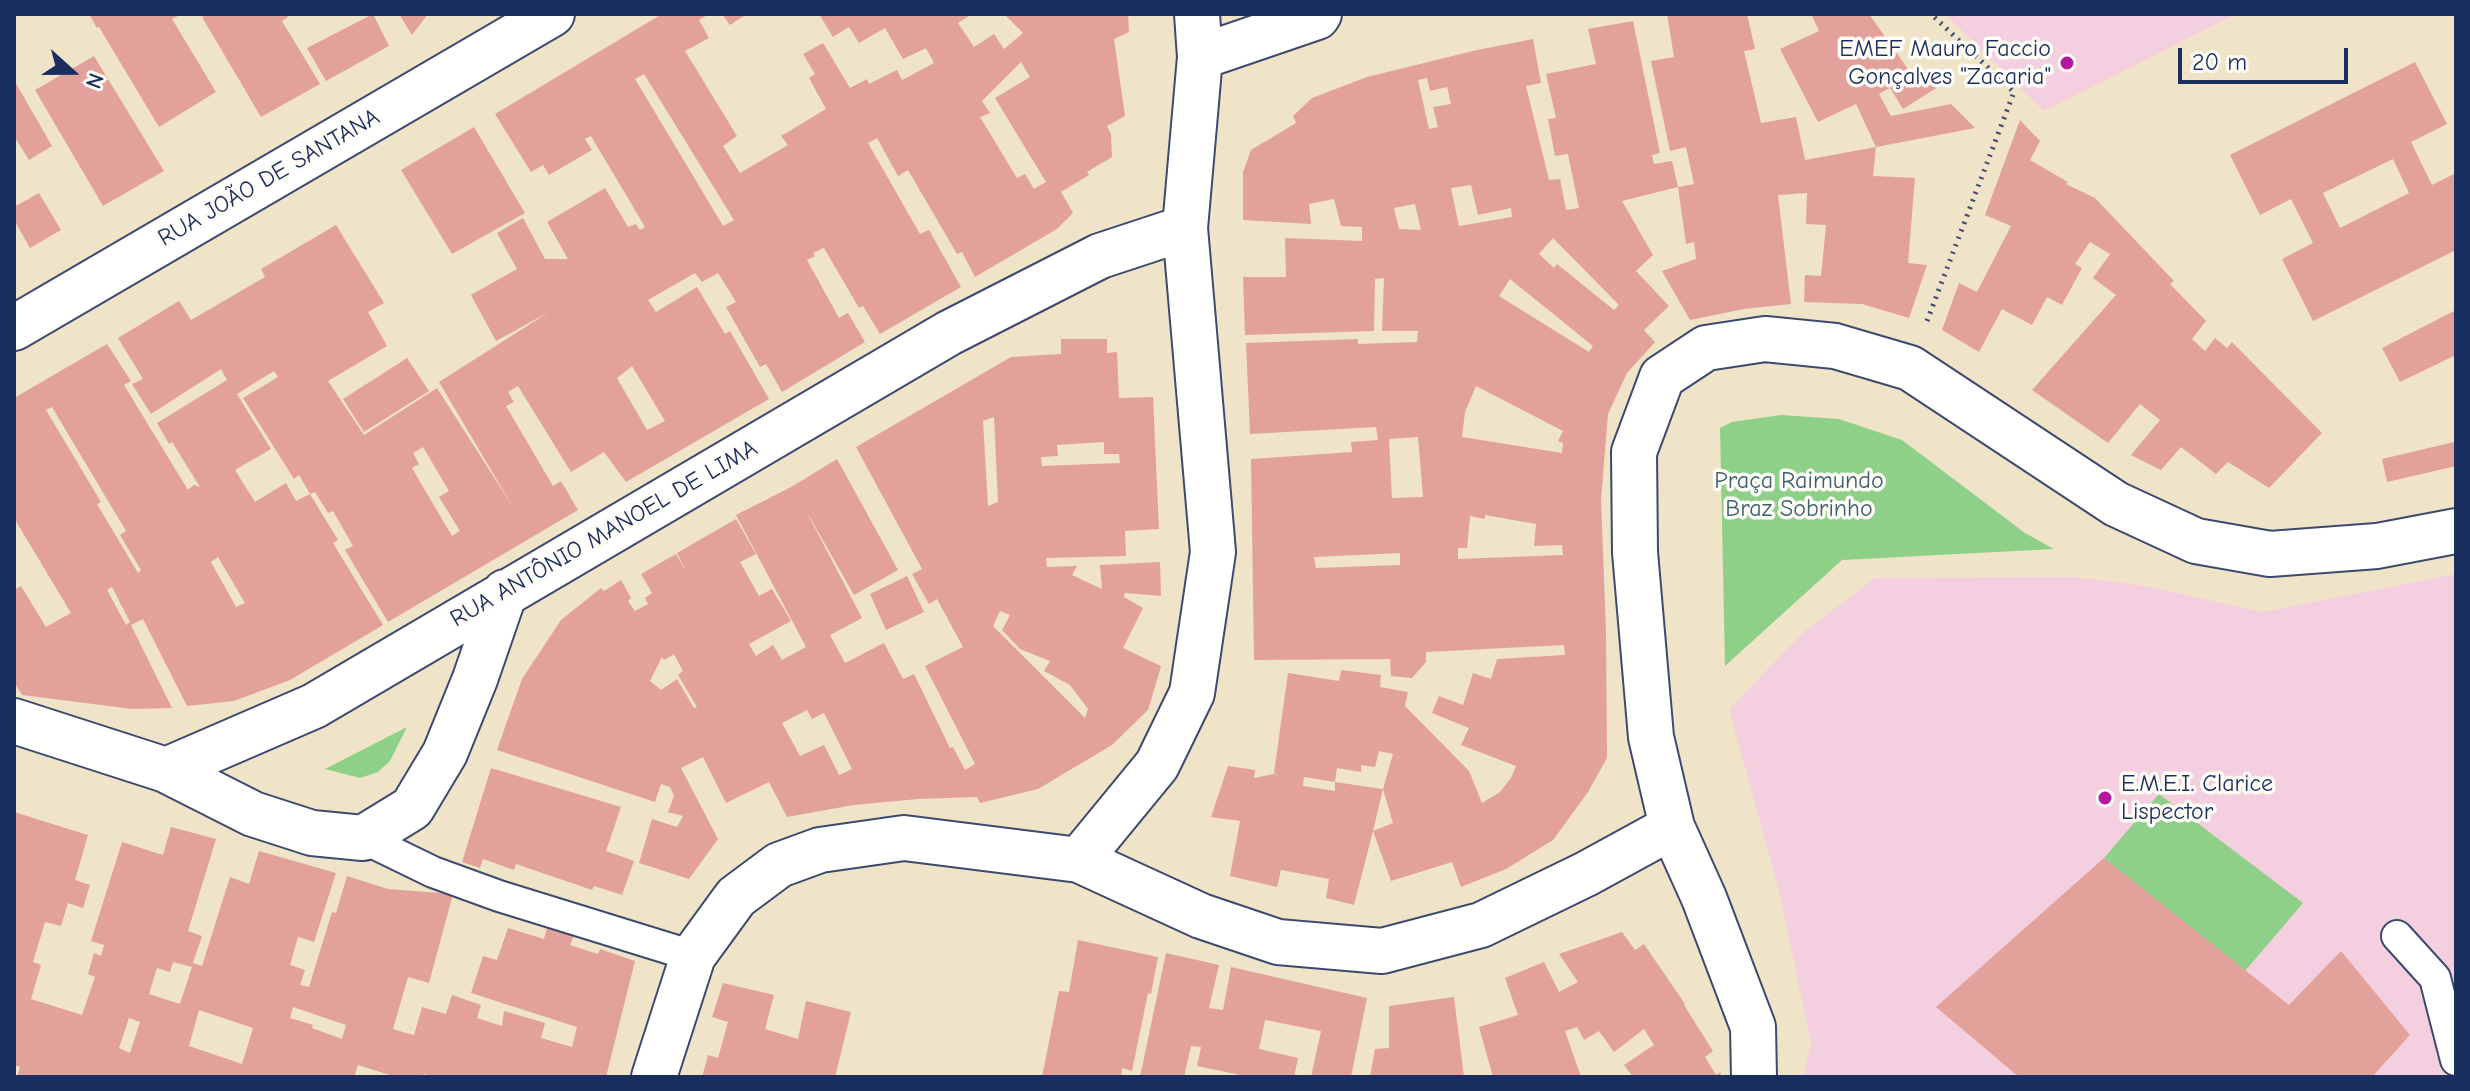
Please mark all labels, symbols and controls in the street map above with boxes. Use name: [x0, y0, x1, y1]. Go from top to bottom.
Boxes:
north arrow: [32, 32, 112, 112]
scale bar: [2182, 32, 2352, 82]
place label: EMEF Mauro Faccio Gonçalves "Zacaria": [1839, 35, 2051, 91]
text: 20 m: [2192, 48, 2247, 76]
marker: EMEF Mauro Faccio Gonçalves "Zacaria": [2058, 54, 2076, 72]
text: N: [80, 69, 109, 92]
street label: RUA JOÃO DE SANTANA: [153, 103, 385, 253]
street label: RUA ANTÔNIO MANOEL DE LIMA: [445, 434, 763, 634]
park label: Praça Raimundo Braz Sobrinho: [1714, 467, 1884, 523]
place label: E.M.E.I. Clarice Lispector: [2121, 770, 2273, 826]
marker: E.M.E.I. Clarice Lispector: [2096, 789, 2114, 807]

